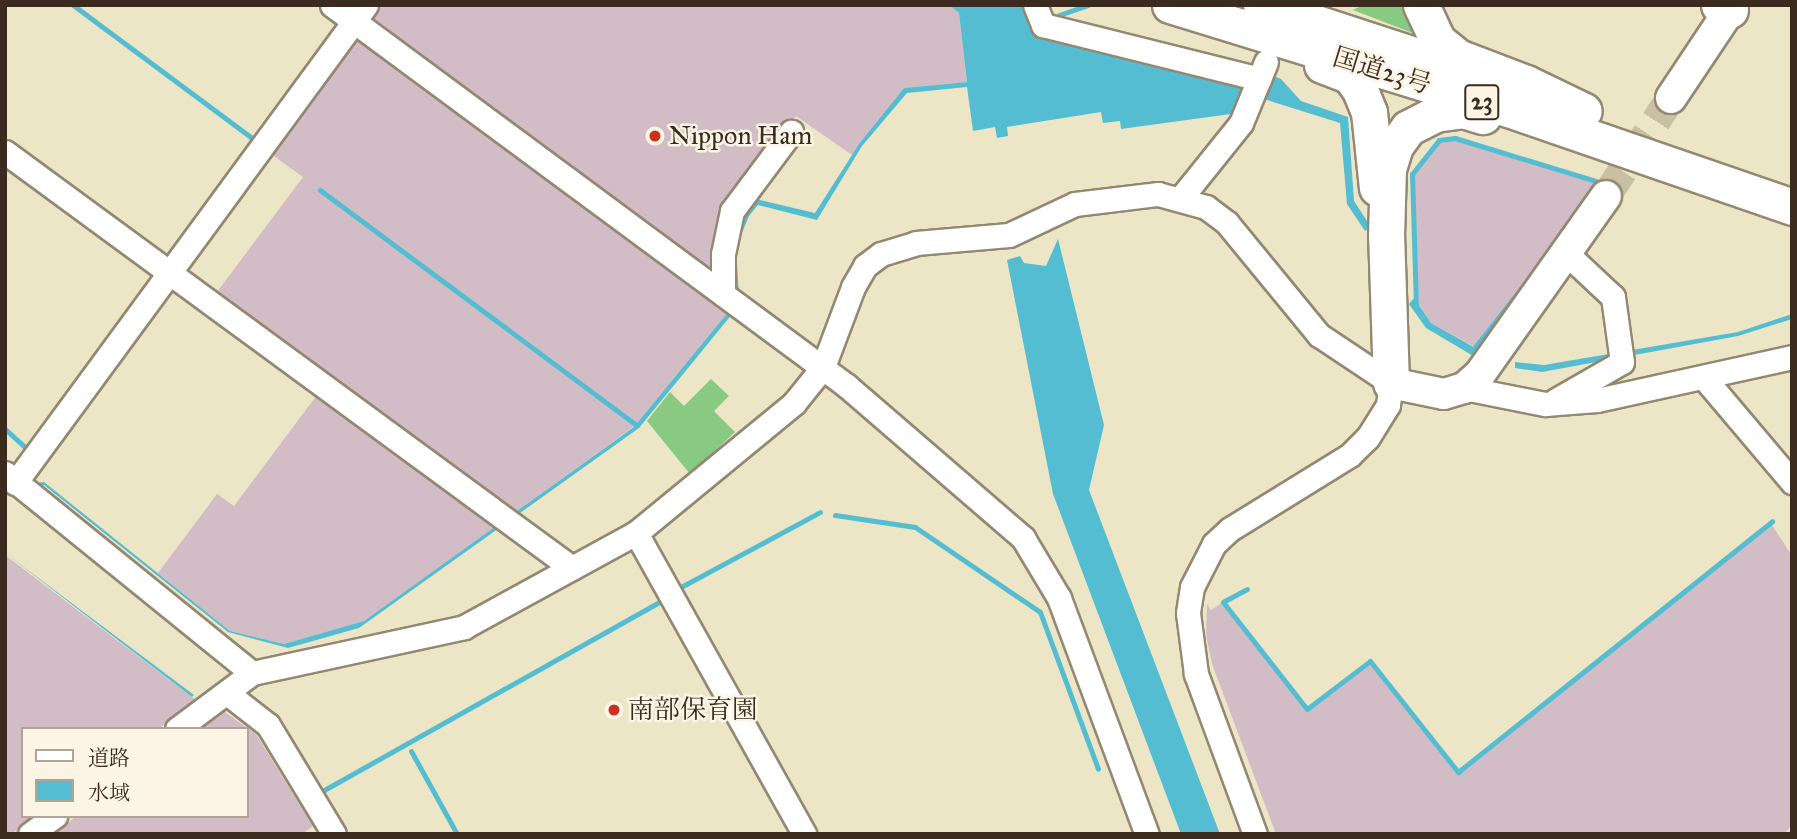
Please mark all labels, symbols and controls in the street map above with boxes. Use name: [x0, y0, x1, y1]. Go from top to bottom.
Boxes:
street label: 国道23号: [1329, 41, 1435, 101]
road number: 23: [1463, 82, 1501, 122]
place label: Nippon Ham: [669, 120, 812, 152]
marker: Nippon Ham: [647, 128, 663, 144]
place label: 南部保育園: [628, 694, 758, 726]
marker: 南部保育園: [606, 702, 622, 718]
legend: [21, 727, 248, 818]
text: 道路: [88, 745, 130, 771]
text: 水域: [88, 780, 130, 806]

